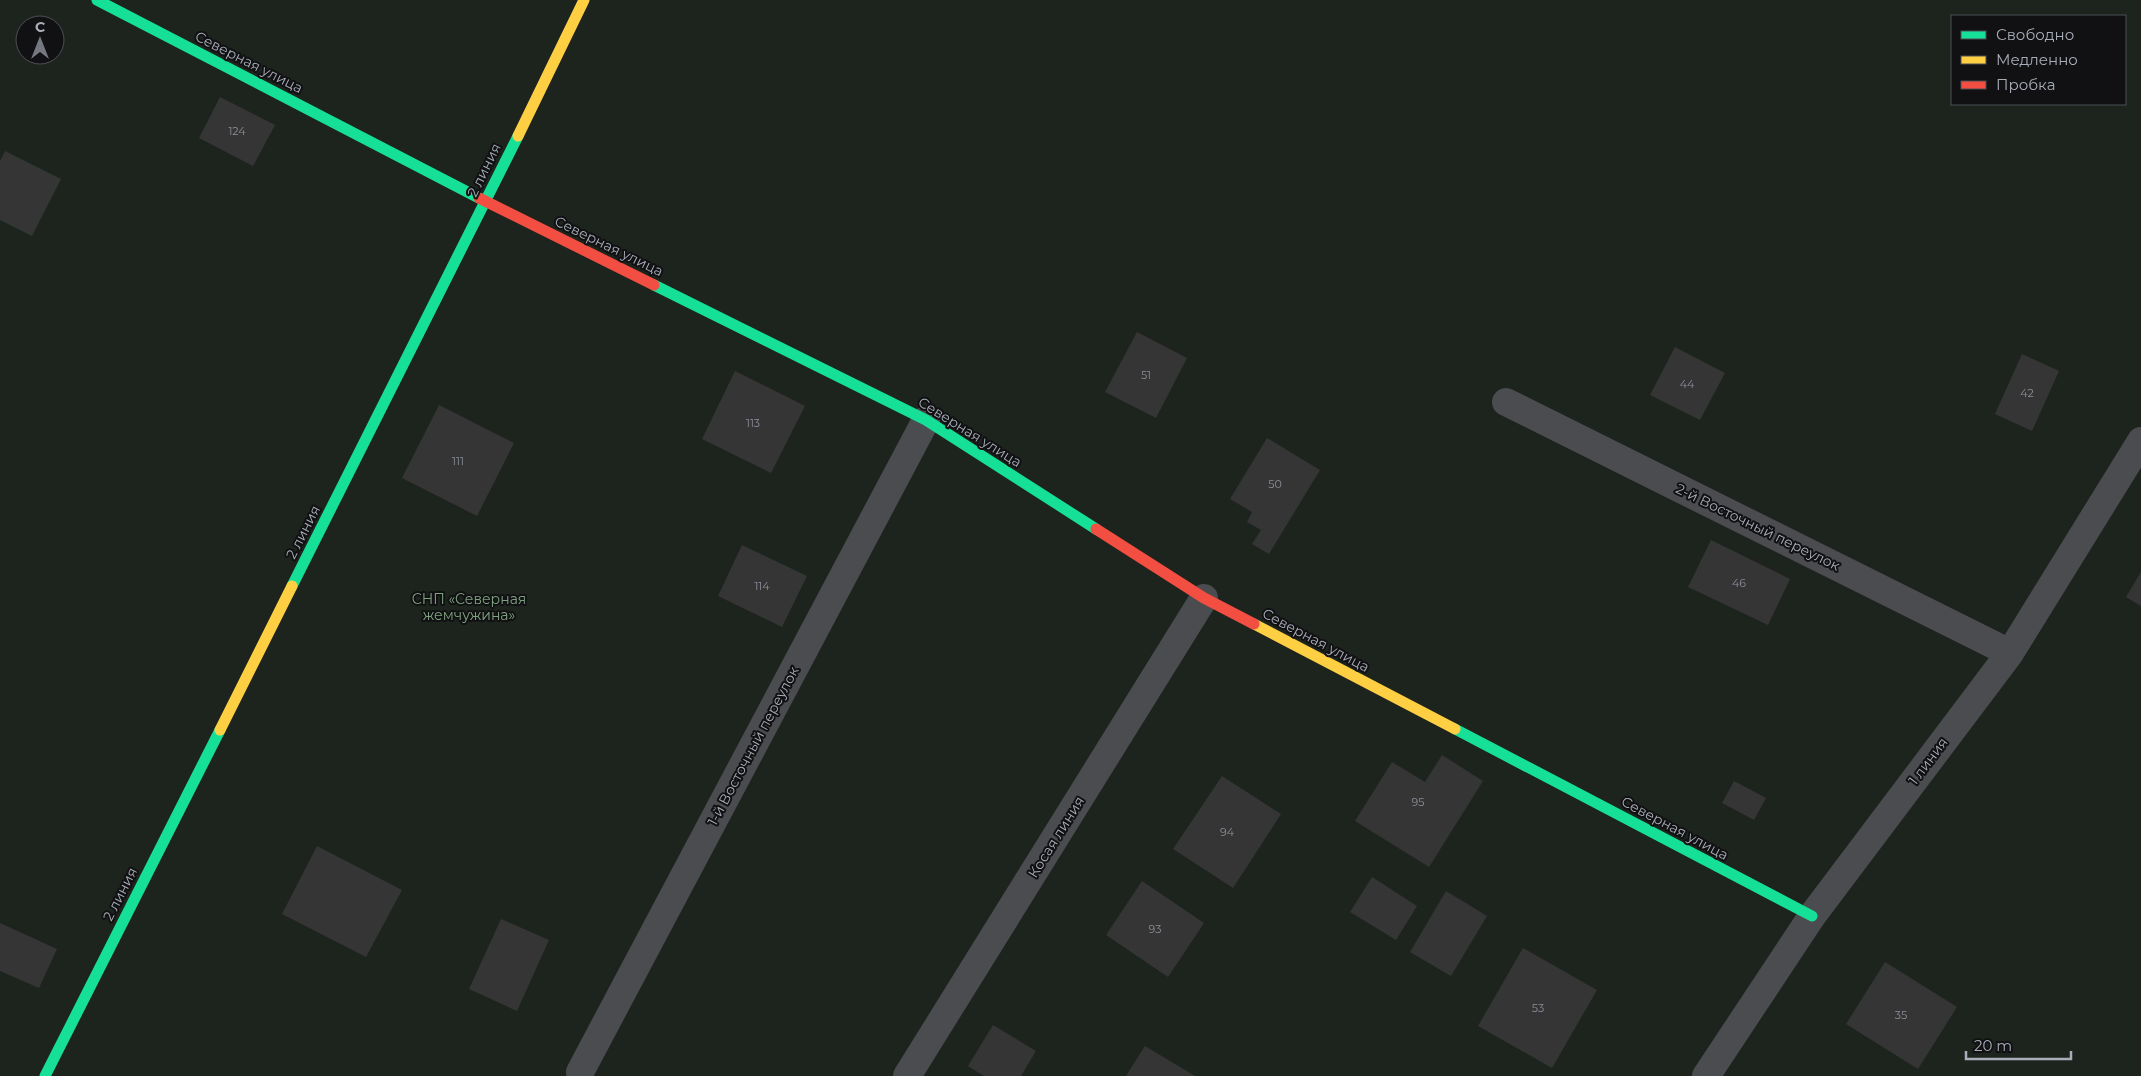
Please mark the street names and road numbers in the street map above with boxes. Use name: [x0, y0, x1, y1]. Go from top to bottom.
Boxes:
street label: Северная улица: [192, 27, 306, 97]
street label: 2 линия: [463, 140, 505, 200]
street label: Северная улица: [552, 212, 666, 280]
street label: Северная улица: [915, 393, 1025, 471]
street label: 2-й Восточный переулок: [1673, 479, 1843, 575]
street label: 2 линия: [282, 502, 324, 562]
street label: Северная улица: [1259, 604, 1373, 676]
street label: 1-й Восточный переулок: [703, 663, 803, 829]
street label: 1 линия: [1904, 734, 1952, 788]
street label: Северная улица: [1618, 792, 1732, 864]
street label: Косая линия: [1024, 793, 1088, 881]
street label: 2 линия: [99, 864, 141, 924]

